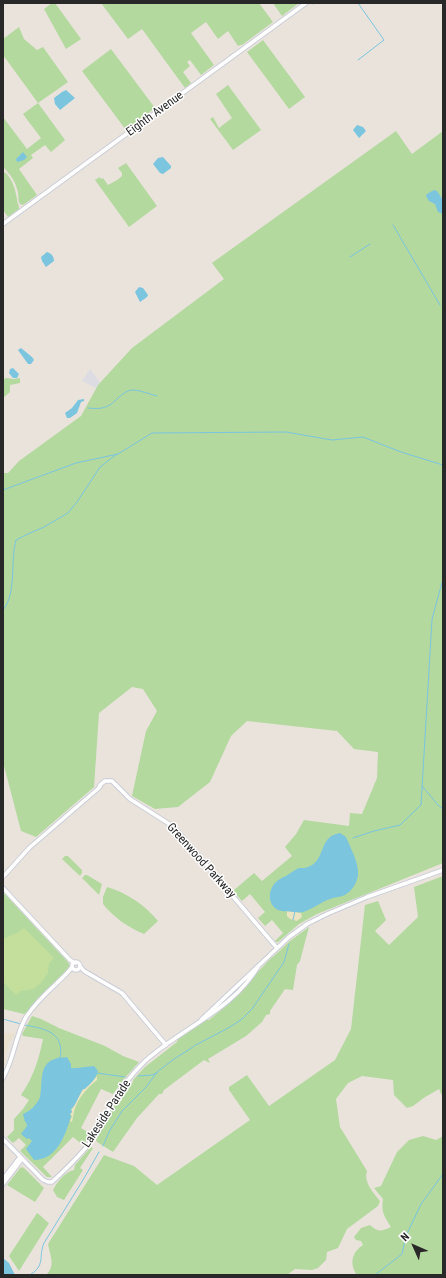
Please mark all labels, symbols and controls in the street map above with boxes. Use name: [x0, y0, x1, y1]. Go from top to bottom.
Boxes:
street label: Eighth Avenue: [124, 88, 186, 140]
street label: Greenwood Parkway: [163, 820, 239, 902]
street label: Lakeside Parade: [80, 1077, 134, 1151]
north arrow: [394, 1226, 434, 1266]
text: N: [398, 1230, 412, 1244]

